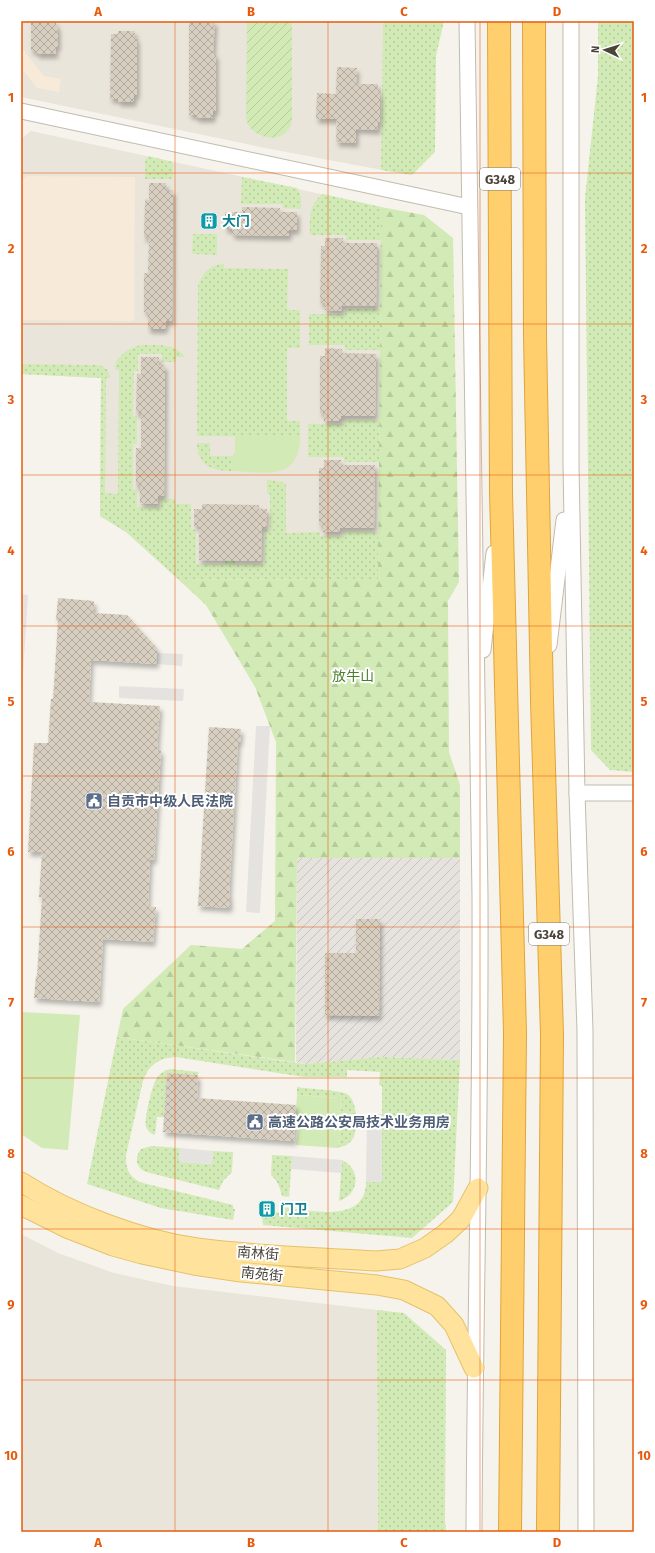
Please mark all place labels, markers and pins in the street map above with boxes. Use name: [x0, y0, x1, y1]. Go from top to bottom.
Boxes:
building icon: 大门: [199, 211, 219, 231]
place label: 大门: [222, 213, 250, 230]
public building icon: 自贡市中级人民法院: [84, 791, 104, 811]
place label: 自贡市中级人民法院: [107, 793, 233, 810]
public building icon: 高速公路公安局技术业务用房: [245, 1112, 265, 1132]
place label: 高速公路公安局技术业务用房: [268, 1114, 450, 1131]
building icon: 门卫: [257, 1199, 277, 1219]
place label: 门卫: [280, 1201, 308, 1218]

